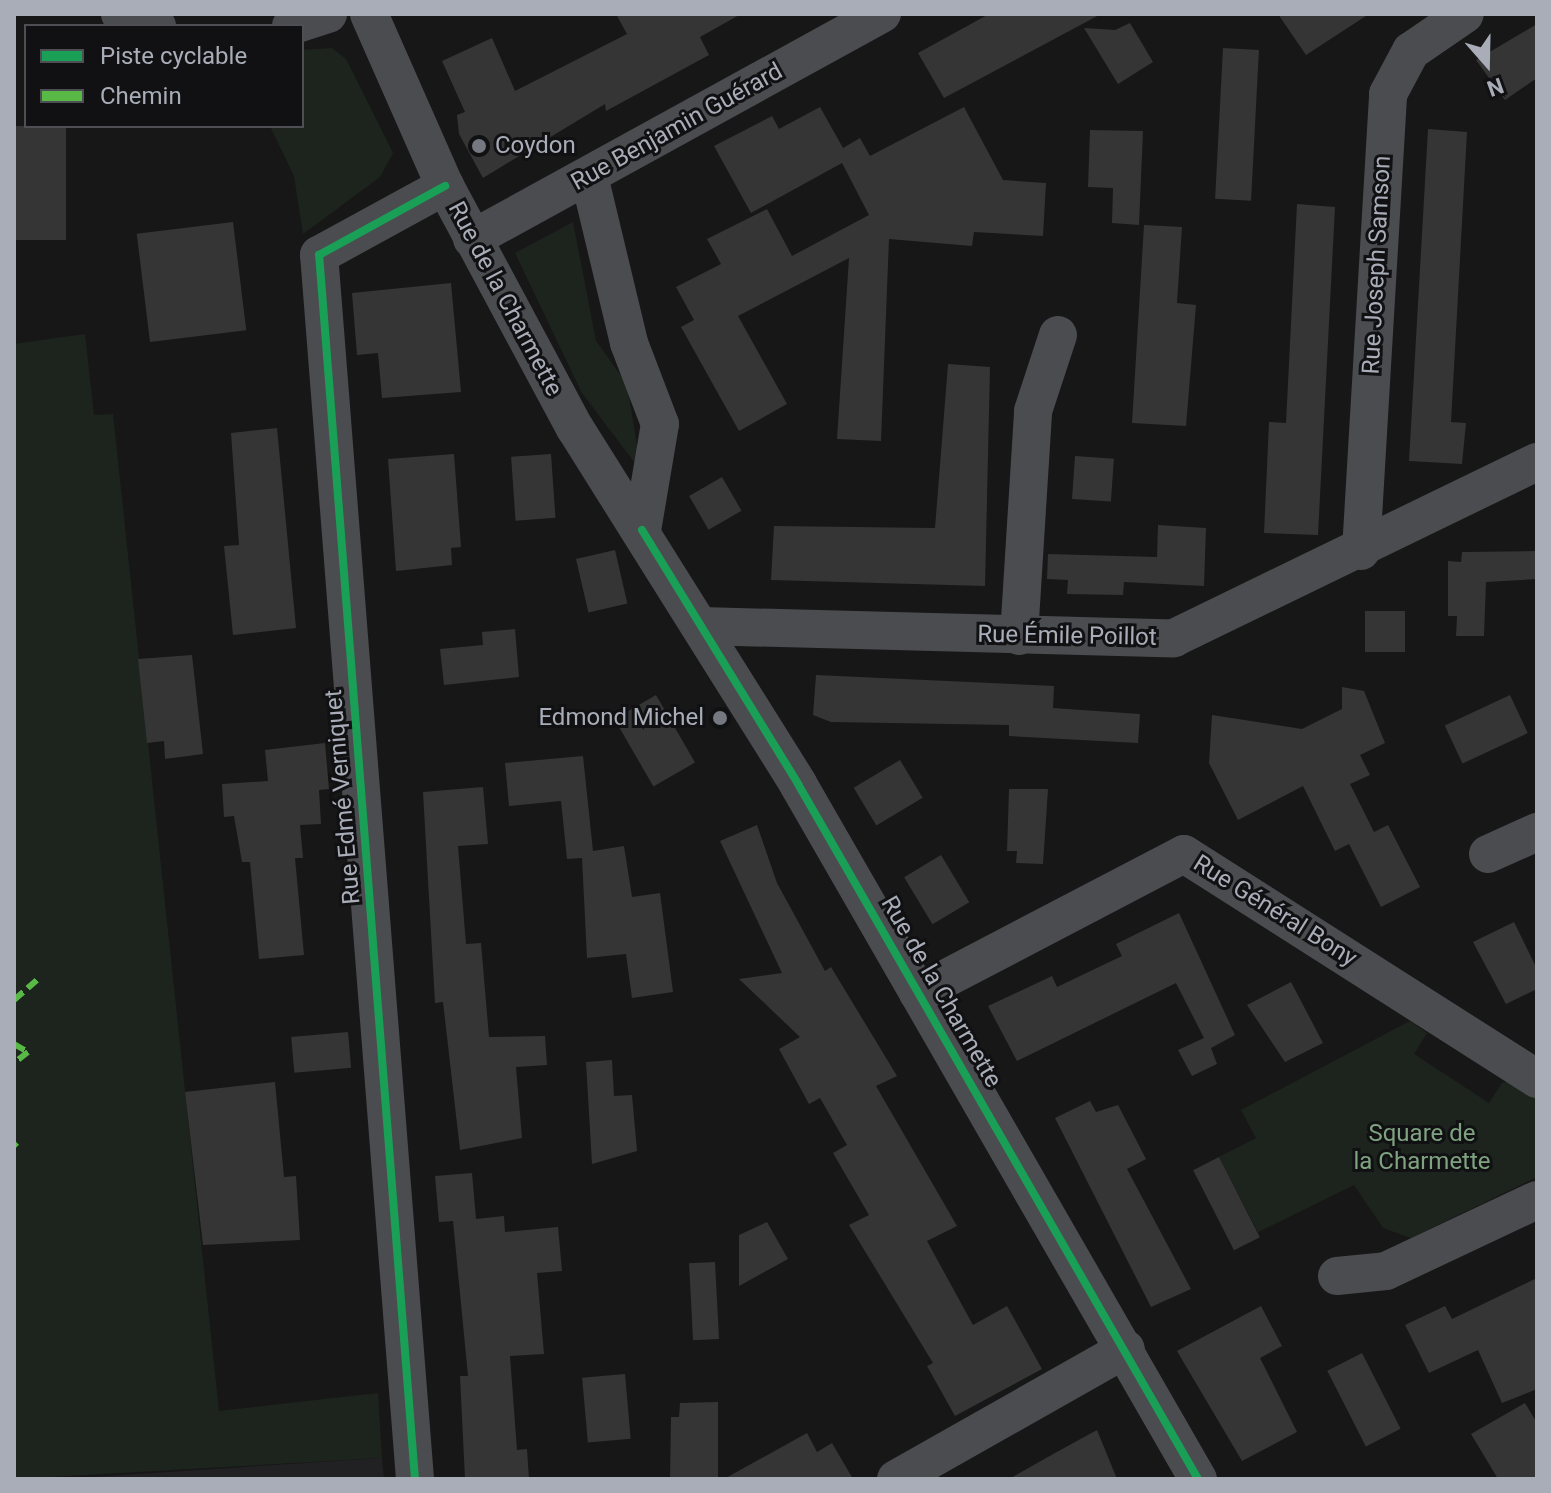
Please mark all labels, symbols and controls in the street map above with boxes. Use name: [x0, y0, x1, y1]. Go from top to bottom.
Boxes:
legend: [24, 24, 304, 128]
north arrow: [1447, 24, 1527, 104]
text: Piste cyclable: [100, 42, 247, 70]
street label: Rue Benjamin Guérard: [566, 57, 788, 197]
text: N: [1484, 73, 1507, 101]
text: Chemin: [100, 82, 182, 110]
place label: Coydon: [495, 132, 576, 160]
marker: Coydon: [470, 137, 488, 155]
street label: Rue Joseph Samson: [1357, 155, 1397, 375]
street label: Rue de la Charmette: [442, 197, 568, 401]
street label: Rue Émile Poillot: [977, 620, 1157, 652]
street label: Rue Edmé Verniquet: [319, 688, 367, 906]
place label: Edmond Michel: [538, 704, 704, 732]
marker: Edmond Michel: [711, 709, 729, 727]
street label: Rue Général Bony: [1188, 849, 1362, 973]
street label: Rue de la Charmette: [875, 891, 1007, 1093]
park label: Square de la Charmette: [1353, 1120, 1491, 1176]

